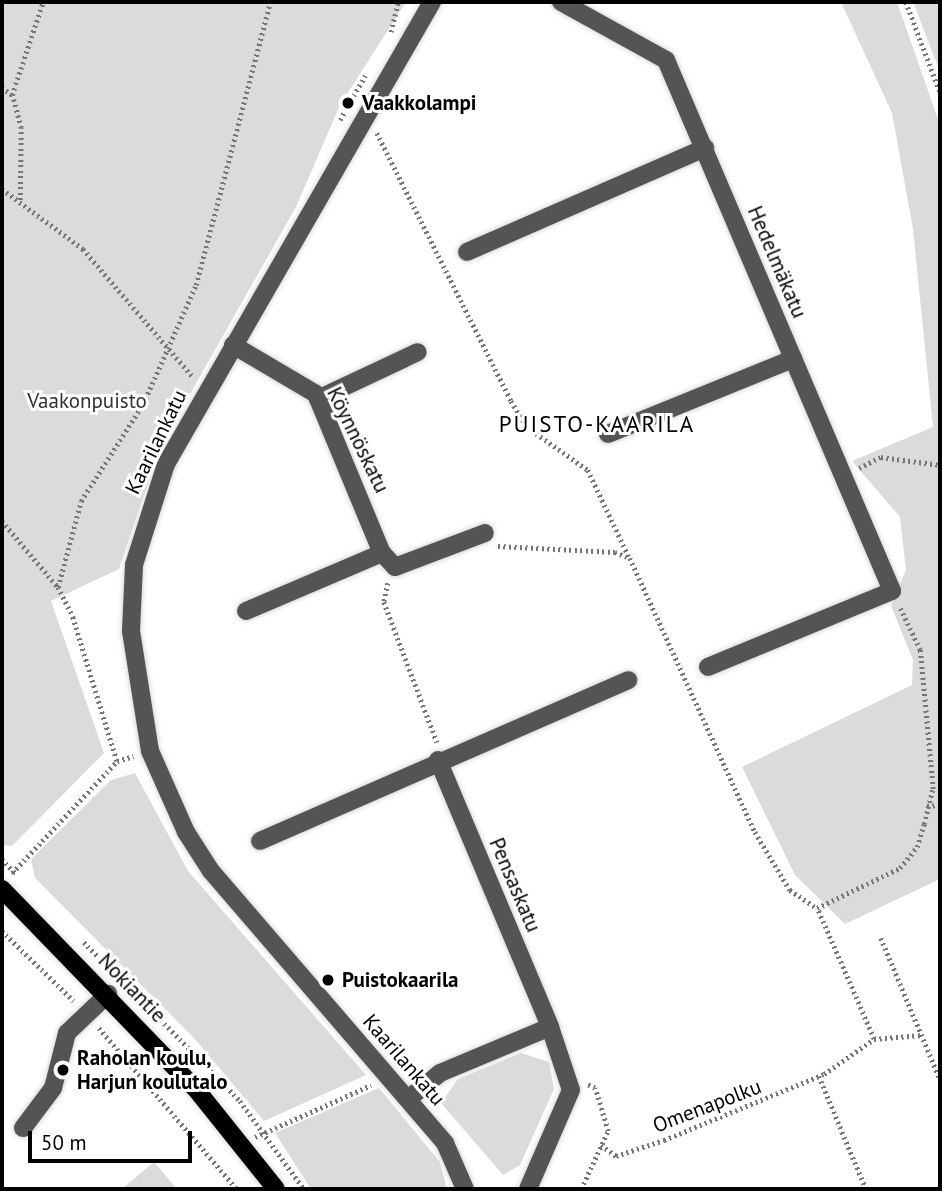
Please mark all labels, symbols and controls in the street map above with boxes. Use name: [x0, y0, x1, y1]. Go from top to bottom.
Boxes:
place label: Vaakkolampi: [362, 90, 476, 116]
marker: Vaakkolampi: [340, 95, 356, 111]
street label: Hedelmäkatu: [742, 202, 812, 322]
street label: Köynnöskatu: [322, 383, 394, 497]
street label: Kaarilankatu: [120, 386, 192, 498]
park label: Vaakonpuisto: [27, 388, 147, 414]
district label: PUISTO-KAARILA: [500, 410, 694, 438]
street label: Pensaskatu: [484, 834, 546, 936]
street label: Nokiantie: [93, 948, 171, 1028]
place label: Puistokaarila: [342, 967, 458, 993]
marker: Puistokaarila: [320, 972, 336, 988]
street label: Kaarilankatu: [357, 1009, 451, 1111]
place label: Raholan koulu, Harjun koulutalo: [77, 1045, 227, 1095]
marker: Raholan koulu, Harjun koulutalo: [55, 1062, 71, 1078]
street label: Omenapolku: [649, 1074, 765, 1138]
scale bar: [32, 1118, 196, 1162]
text: 50 m: [41, 1129, 87, 1156]

